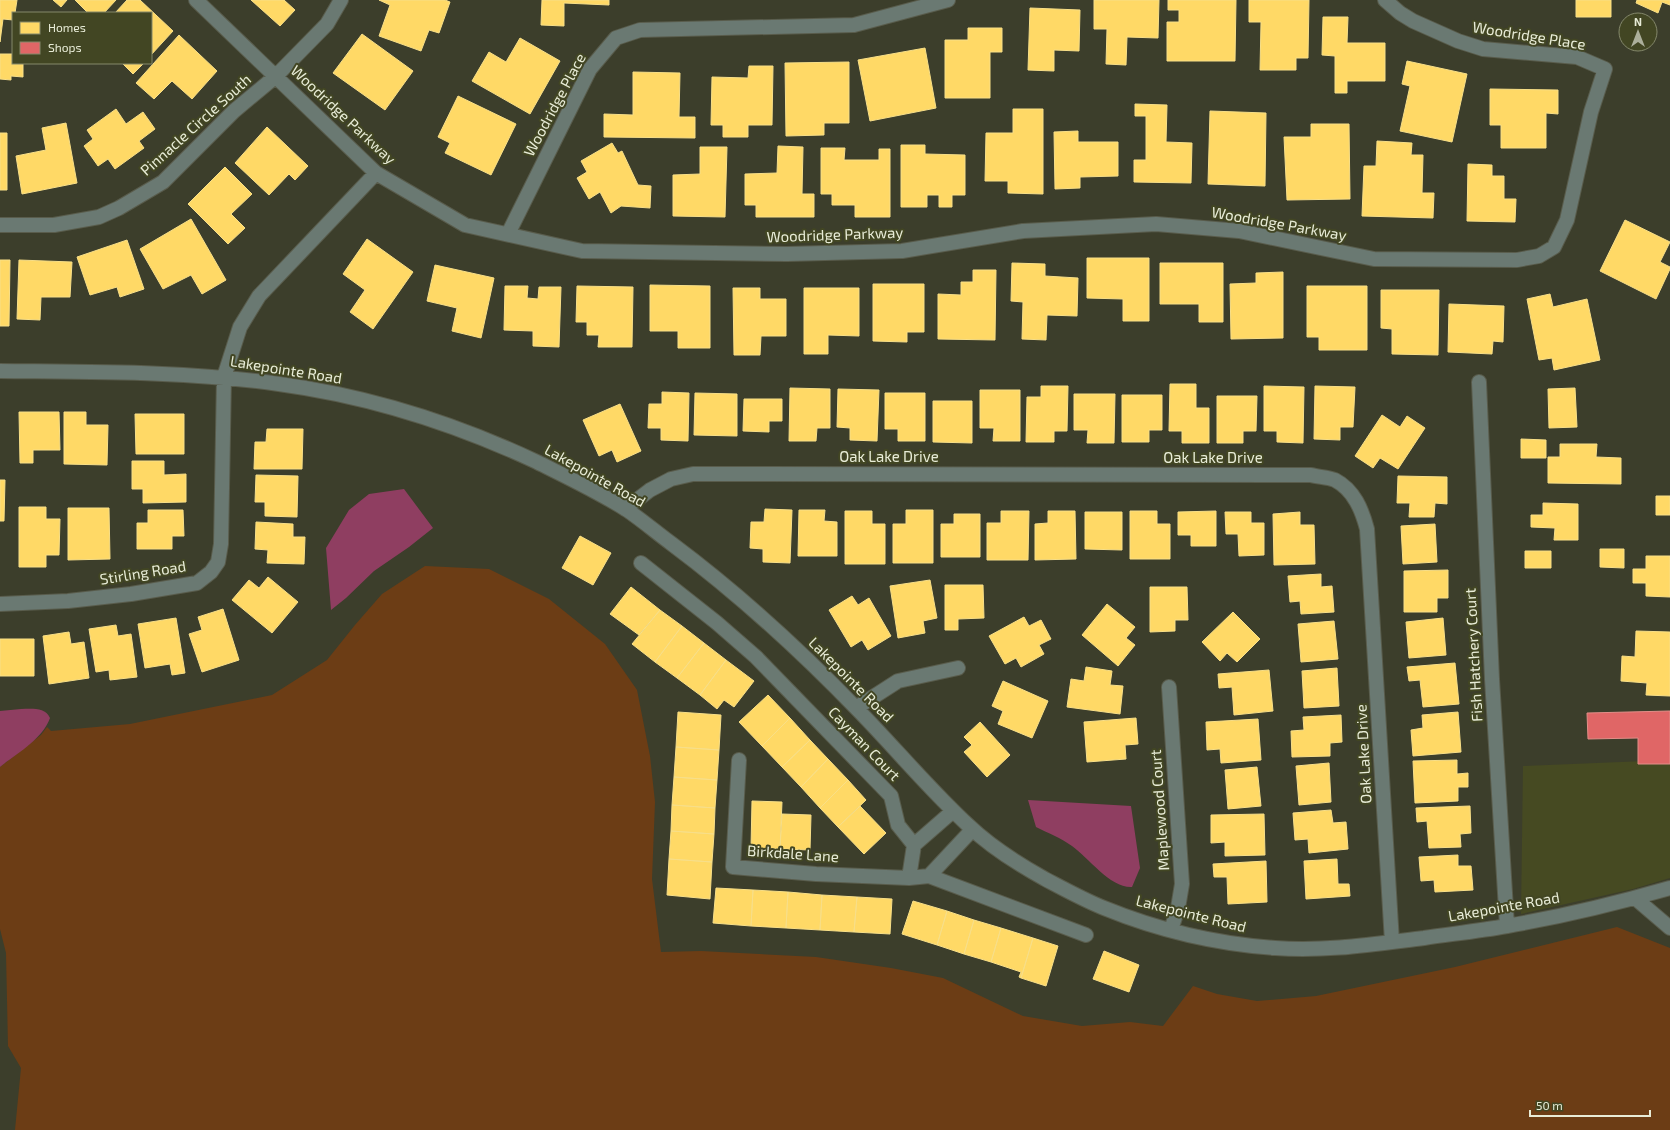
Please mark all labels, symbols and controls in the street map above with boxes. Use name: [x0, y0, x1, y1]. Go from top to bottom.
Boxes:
legend: [12, 12, 152, 64]
north arrow: [1618, 12, 1658, 52]
text: N: [1634, 15, 1642, 28]
street label: Woodridge Place: [1471, 17, 1587, 53]
text: Homes: [48, 20, 86, 34]
text: Shops: [48, 40, 82, 54]
street label: Woodridge Place: [519, 50, 589, 159]
street label: Woodridge Parkway: [288, 61, 400, 168]
street label: Pinnacle Circle South: [136, 70, 254, 179]
street label: Woodridge Parkway: [1210, 202, 1348, 244]
street label: Woodridge Parkway: [766, 223, 904, 245]
street label: Lakepointe Road: [229, 351, 343, 387]
street label: Lakepointe Road: [542, 440, 649, 510]
street label: Oak Lake Drive: [839, 447, 939, 465]
street label: Oak Lake Drive: [1163, 448, 1263, 466]
street label: Stirling Road: [99, 556, 187, 588]
street label: Fish Hatchery Court: [1460, 587, 1485, 722]
street label: Lakepointe Road: [805, 633, 898, 726]
street label: Cayman Court: [825, 703, 905, 784]
street label: Oak Lake Drive: [1351, 704, 1375, 804]
street label: Maplewood Court: [1146, 749, 1172, 871]
street label: Birkdale Lane: [747, 841, 840, 865]
street label: Lakepointe Road: [1447, 887, 1561, 925]
street label: Lakepointe Road: [1134, 891, 1248, 935]
scale bar: [1530, 1092, 1650, 1118]
text: 50 m: [1536, 1098, 1563, 1112]

